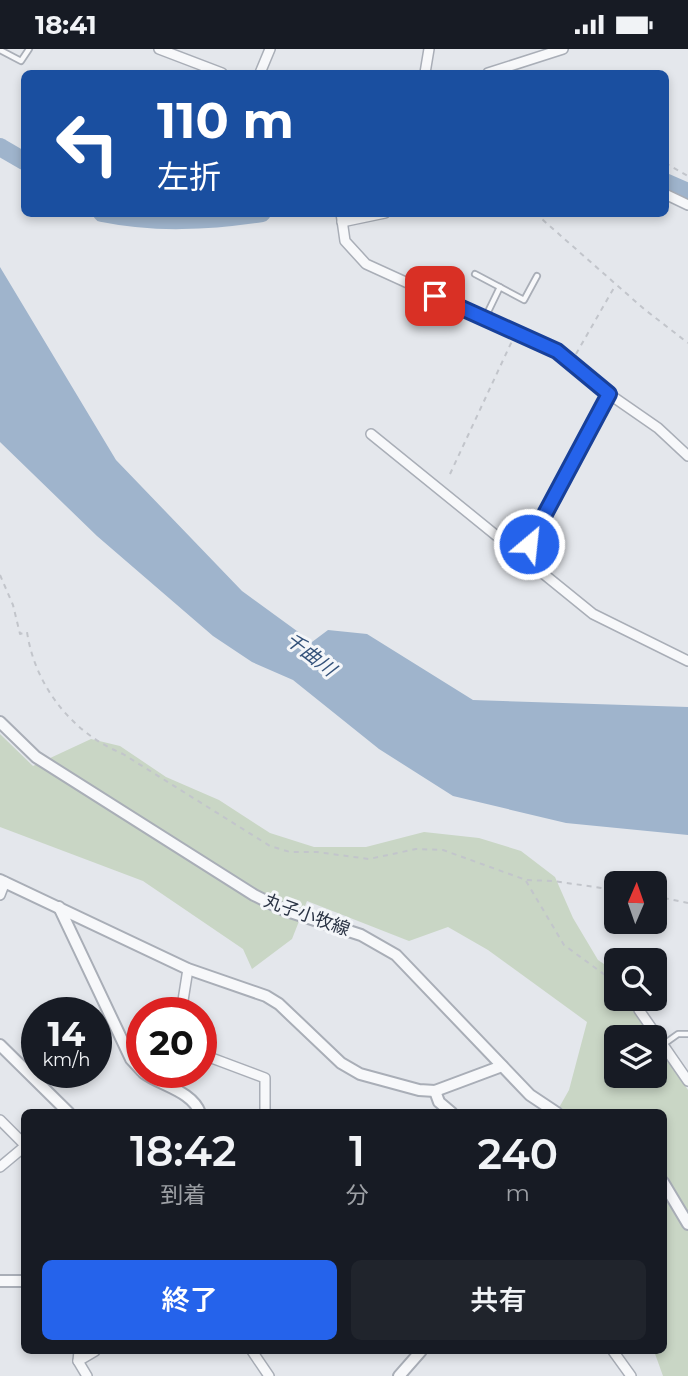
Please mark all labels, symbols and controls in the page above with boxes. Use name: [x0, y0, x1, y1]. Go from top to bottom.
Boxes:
text: 18:41: [35, 9, 97, 41]
text: 110 m: [157, 91, 294, 150]
icon: left: [42, 98, 133, 189]
text: 左折: [157, 157, 221, 196]
pin: [405, 266, 465, 326]
icon: arrive: [416, 277, 454, 315]
position arrow: [492, 507, 566, 581]
water label: 千曲川: [281, 628, 342, 682]
north arrow: [604, 871, 667, 935]
map controls: [604, 871, 667, 1088]
street label: 丸子小牧線: [261, 889, 353, 941]
button: search: [604, 948, 667, 1011]
speed limit sign: 20: [126, 997, 217, 1088]
text: 14: [48, 1012, 85, 1055]
button: layers: [604, 1025, 667, 1088]
text: km/h: [42, 1049, 91, 1071]
text: 18:42: [130, 1125, 237, 1177]
text: 1: [349, 1125, 365, 1177]
text: 240: [477, 1128, 558, 1180]
text: m: [506, 1179, 530, 1207]
text: 到着: [160, 1181, 206, 1209]
text: 分: [345, 1181, 368, 1209]
button: 終了: [42, 1260, 337, 1340]
button: 共有: [351, 1260, 646, 1340]

